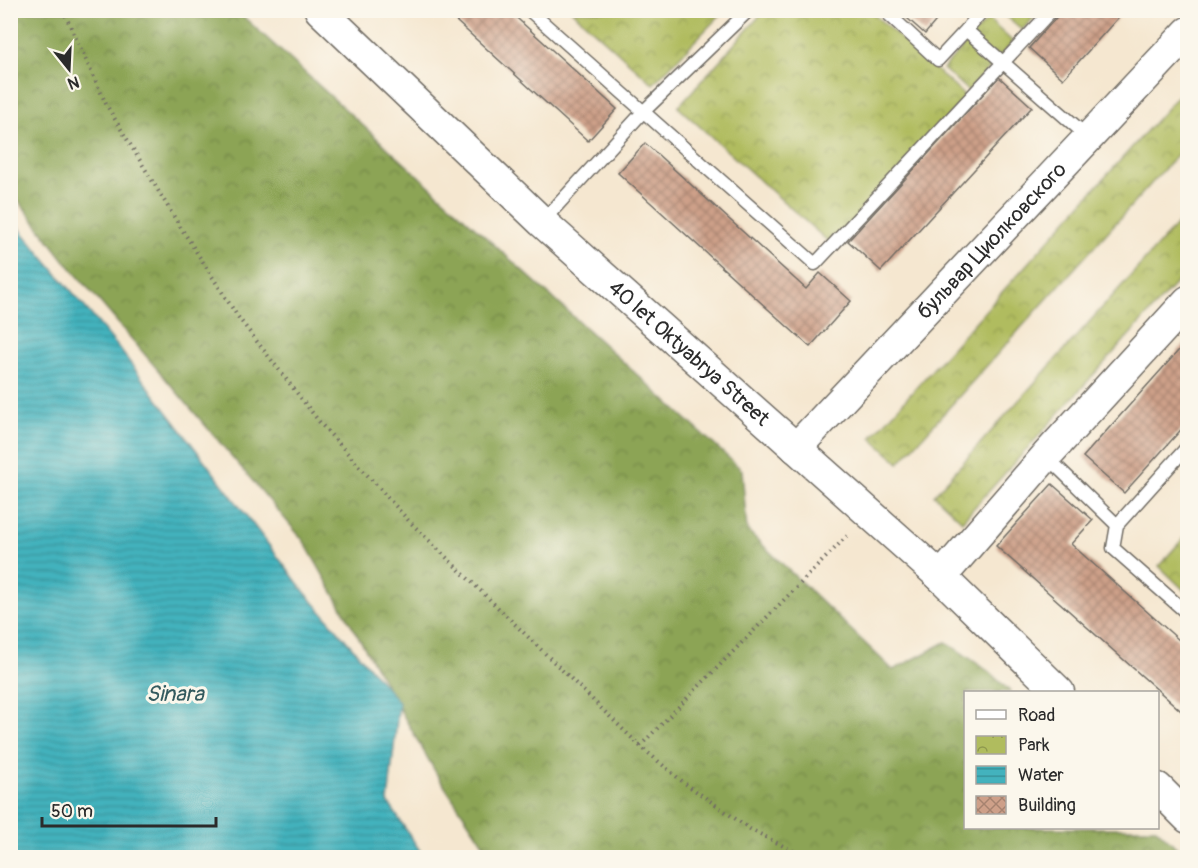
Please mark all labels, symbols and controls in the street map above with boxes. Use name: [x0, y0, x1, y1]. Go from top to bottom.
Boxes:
north arrow: [39, 39, 99, 99]
text: N: [65, 71, 82, 94]
street label: бульвар Циолковского: [911, 156, 1073, 325]
street label: 40 let Oktyabrya Street: [603, 274, 776, 433]
water label: Sinara: [146, 680, 205, 708]
legend: [964, 691, 1159, 829]
text: Road: [1018, 704, 1055, 727]
text: Park: [1018, 734, 1050, 757]
text: Water: [1018, 764, 1064, 787]
scale bar: [42, 790, 216, 828]
text: Building: [1018, 794, 1076, 817]
text: 50 m: [51, 800, 93, 823]

